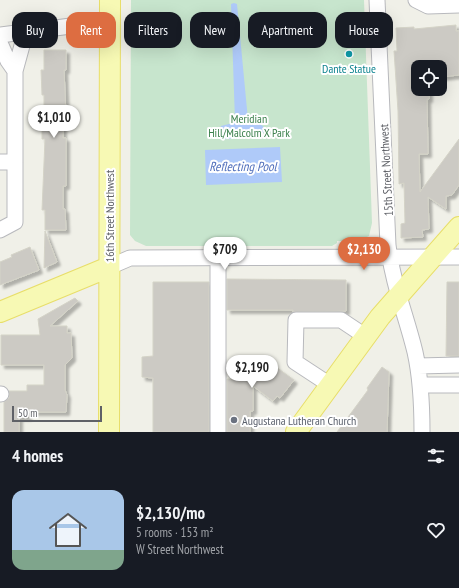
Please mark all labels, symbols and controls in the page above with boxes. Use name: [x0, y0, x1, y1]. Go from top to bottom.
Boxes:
chip: Buy: [12, 12, 58, 48]
chip: Rent: [66, 12, 116, 48]
chip: Filters: [124, 12, 182, 48]
chip: New: [190, 12, 240, 48]
chip: Apartment: [248, 12, 327, 48]
chip: House: [335, 12, 393, 48]
marker: Dante Statue: [344, 49, 354, 59]
map controls: [411, 60, 447, 96]
button: locate: [411, 60, 447, 96]
place label: Dante Statue: [322, 61, 376, 76]
pin: $1,010: [21, 105, 87, 139]
text: $1,010: [37, 109, 71, 126]
park label: Meridian Hill/Malcolm X Park: [208, 111, 290, 140]
street label: 15th Street Northwest: [376, 123, 396, 217]
water label: Reflecting Pool: [209, 158, 279, 175]
street label: 16th Street Northwest: [102, 169, 117, 262]
pin: $709: [201, 237, 249, 271]
pin: $2,130: [331, 237, 397, 271]
text: $709: [213, 241, 237, 258]
text: $2,130: [347, 241, 381, 258]
pin: $2,190: [219, 355, 285, 389]
text: $2,190: [235, 359, 269, 376]
scale bar: [12, 404, 102, 423]
text: 50 m: [18, 406, 37, 420]
place label: Augustana Lutheran Church: [242, 413, 356, 428]
marker: Augustana Lutheran Church: [229, 415, 239, 425]
text: 4 homes: [12, 445, 63, 467]
icon: filters: [425, 445, 447, 467]
text: $2,130/mo: [136, 502, 205, 524]
icon: home: [44, 506, 92, 554]
icon: heart: [425, 519, 447, 541]
text: 5 rooms · 153 m²: [136, 524, 214, 541]
text: W Street Northwest: [136, 541, 224, 558]

